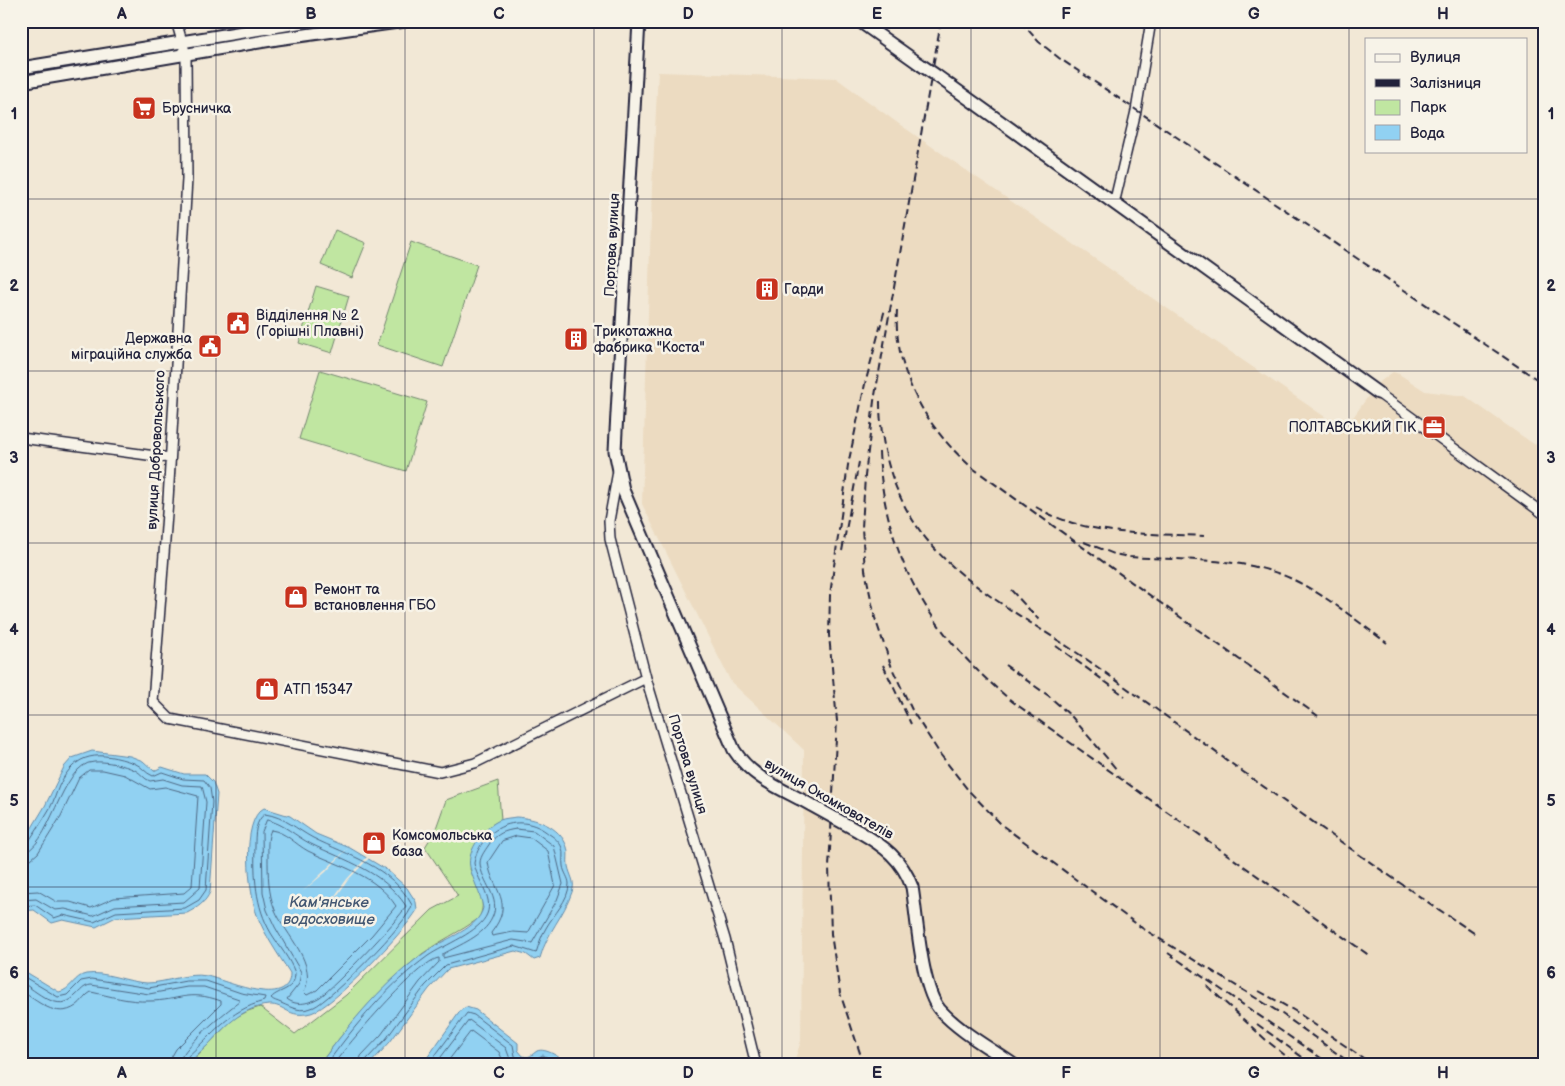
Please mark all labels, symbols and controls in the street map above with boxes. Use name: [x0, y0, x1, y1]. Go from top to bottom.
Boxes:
text: A: [116, 5, 127, 24]
text: B: [305, 5, 317, 24]
text: C: [493, 5, 505, 24]
text: D: [682, 5, 694, 24]
text: E: [872, 5, 882, 24]
text: F: [1061, 5, 1071, 24]
text: G: [1248, 5, 1260, 24]
text: H: [1437, 5, 1449, 24]
legend: [1365, 38, 1528, 152]
text: Вулиця: [1410, 48, 1461, 67]
text: Залізниця: [1410, 74, 1481, 93]
supermarket icon: Брусничка: [131, 95, 157, 121]
text: Парк: [1410, 98, 1447, 117]
place label: Брусничка: [162, 100, 232, 117]
text: 1: [11, 105, 17, 124]
text: 1: [1548, 105, 1554, 124]
text: Вода: [1410, 124, 1445, 143]
street label: Портова вулиця: [601, 192, 623, 297]
building icon: Гарди: [754, 276, 780, 302]
text: 2: [9, 277, 19, 296]
text: 2: [1546, 277, 1556, 296]
place label: Гарди: [784, 281, 824, 298]
place label: Відділення № 2 (Горішні Плавні): [256, 307, 364, 340]
public building icon: Відділення № 2 (Горішні Плавні): [225, 310, 251, 336]
place label: Трикотажна фабрика "Коста": [594, 323, 705, 356]
building icon: Трикотажна фабрика "Коста": [563, 326, 589, 352]
place label: Державна міграційна служба: [71, 330, 193, 363]
public building icon: Державна міграційна служба: [197, 333, 223, 359]
street label: вулиця Добровольського: [143, 370, 169, 530]
office icon: ПОЛТАВСЬКИЙ ГІК: [1421, 414, 1447, 440]
place label: ПОЛТАВСЬКИЙ ГІК: [1288, 419, 1417, 436]
text: 3: [9, 449, 19, 468]
text: 3: [1546, 449, 1556, 468]
place label: Ремонт та встановлення ГБО: [314, 581, 436, 614]
shop icon: Ремонт та встановлення ГБО: [283, 584, 309, 610]
text: 4: [9, 621, 19, 640]
text: 4: [1546, 621, 1556, 640]
shop icon: АТП 15347: [254, 676, 280, 702]
place label: АТП 15347: [283, 681, 352, 698]
street label: Портова вулиця: [665, 712, 711, 816]
street label: вулиця Окомкователів: [761, 755, 897, 843]
text: 5: [9, 792, 19, 811]
text: 5: [1546, 792, 1556, 811]
place label: Комсомольська база: [392, 827, 493, 860]
shop icon: Комсомольська база: [361, 830, 387, 856]
water label: Кам'янське водосховище: [283, 893, 375, 929]
text: 6: [9, 964, 19, 983]
text: 6: [1546, 964, 1556, 983]
text: A: [116, 1064, 127, 1083]
text: B: [305, 1064, 317, 1083]
text: C: [493, 1064, 505, 1083]
text: D: [682, 1064, 694, 1083]
text: E: [872, 1064, 882, 1083]
text: F: [1061, 1064, 1071, 1083]
text: G: [1248, 1064, 1260, 1083]
text: H: [1437, 1064, 1449, 1083]

